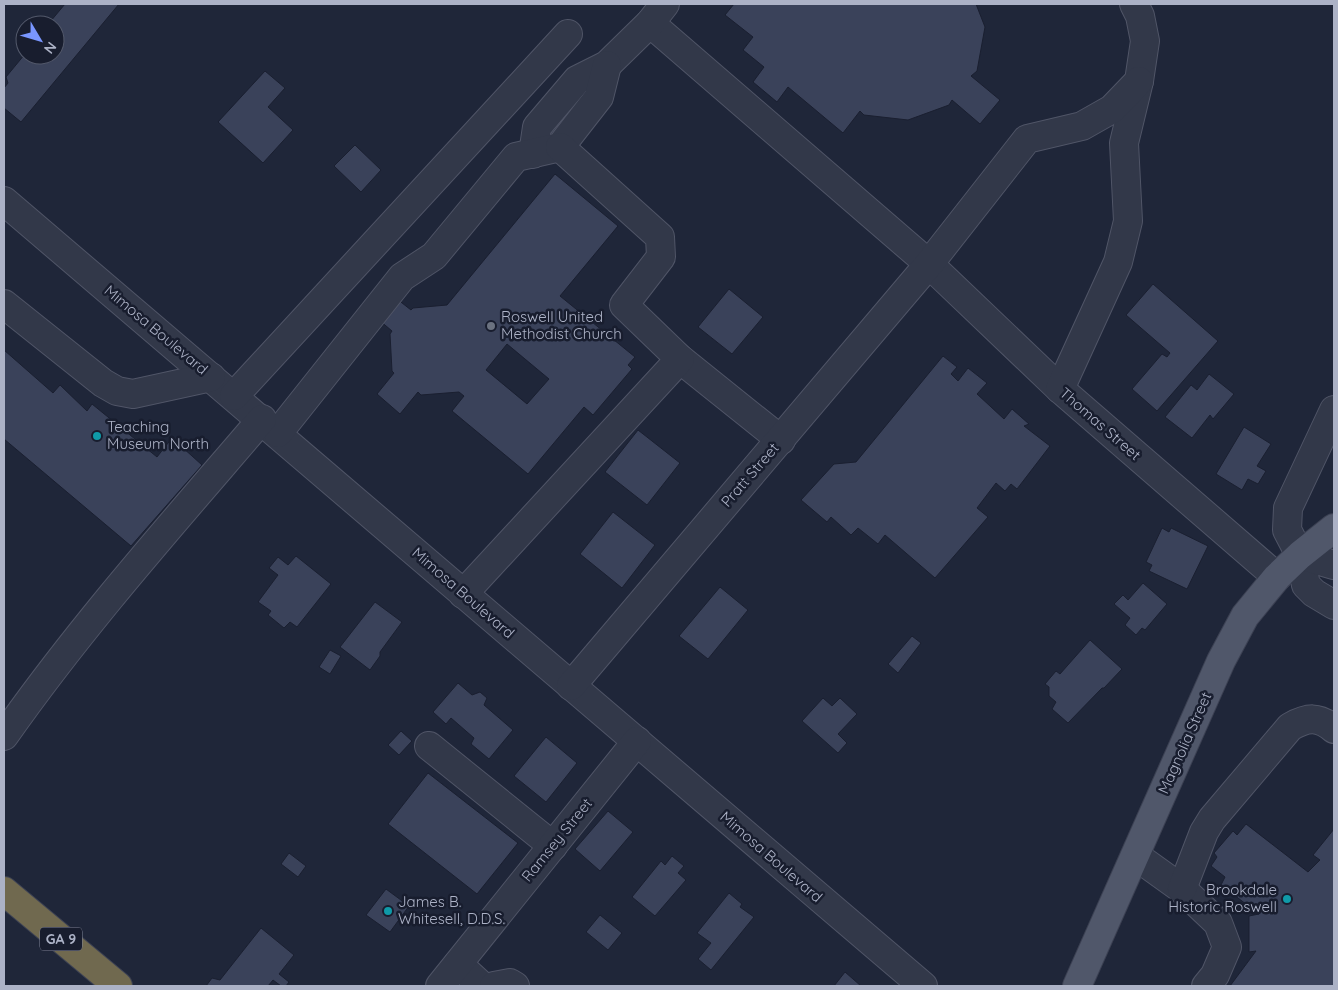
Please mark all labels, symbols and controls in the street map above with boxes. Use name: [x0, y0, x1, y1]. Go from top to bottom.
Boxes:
north arrow: [15, 15, 65, 65]
text: N: [40, 38, 61, 58]
street label: Mimosa Boulevard: [101, 281, 212, 378]
place label: Roswell United Methodist Church: [501, 307, 622, 343]
marker: Roswell United Methodist Church: [485, 320, 497, 332]
street label: Thomas Street: [1056, 383, 1145, 464]
place label: Teaching Museum North: [107, 417, 209, 453]
marker: Teaching Museum North: [91, 430, 103, 442]
street label: Pratt Street: [717, 439, 783, 511]
street label: Mimosa Boulevard: [408, 543, 518, 642]
street label: Magnolia Street: [1154, 689, 1215, 797]
street label: Ramsey Street: [517, 794, 596, 885]
street label: Mimosa Boulevard: [716, 807, 826, 906]
place label: Brookdale Historic Roswell: [1168, 880, 1277, 916]
place label: James B. Whitesell, D.D.S.: [398, 892, 505, 928]
marker: Brookdale Historic Roswell: [1281, 893, 1293, 905]
marker: James B. Whitesell, D.D.S.: [382, 905, 394, 917]
road number: GA 9: [40, 928, 82, 951]

